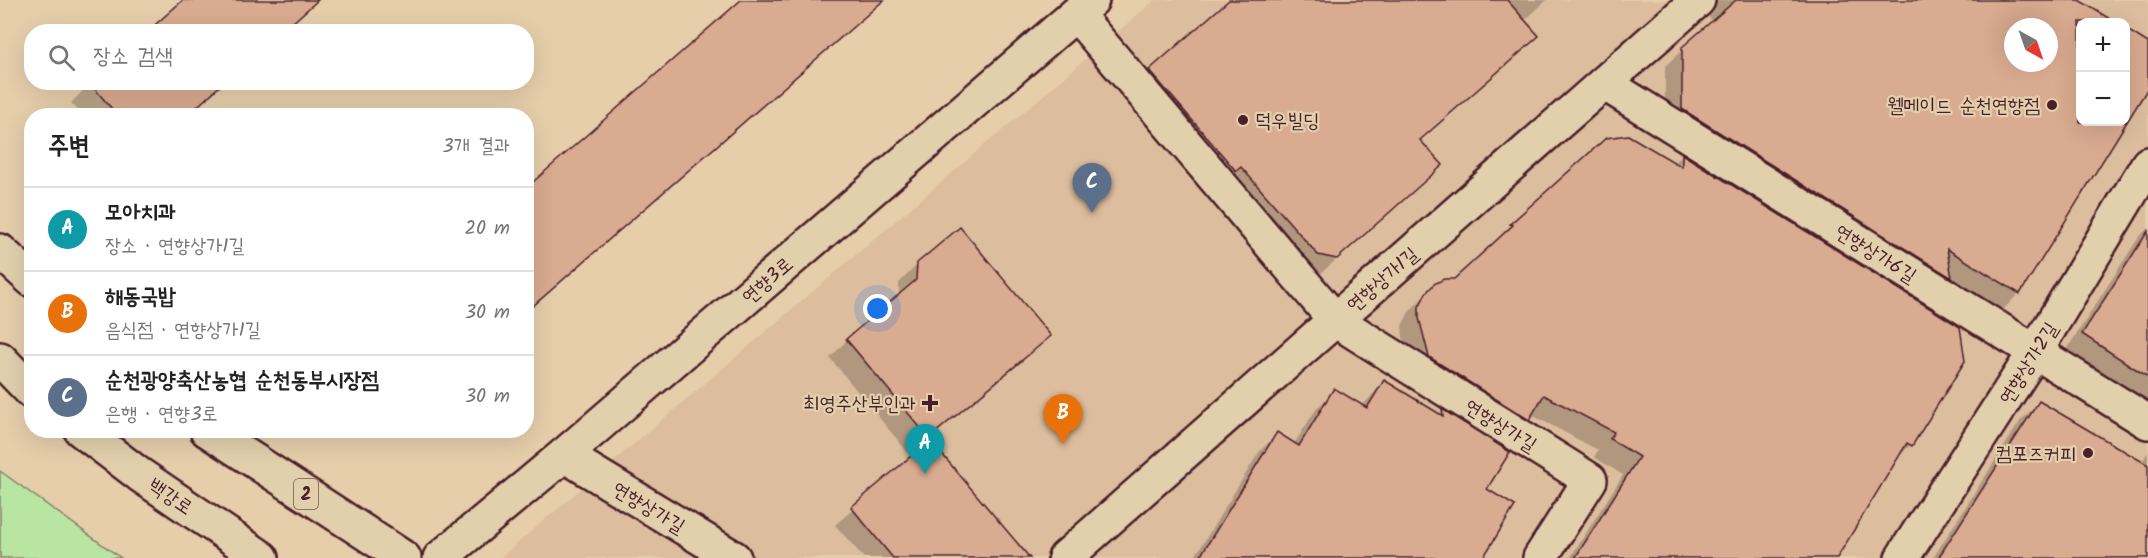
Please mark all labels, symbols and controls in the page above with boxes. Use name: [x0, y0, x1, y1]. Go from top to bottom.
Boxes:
north arrow: [2004, 18, 2058, 72]
map controls: [2076, 18, 2130, 126]
button: +: [2076, 18, 2130, 72]
search box: [24, 24, 534, 90]
text: 장소 검색: [93, 40, 173, 75]
icon: search: [45, 41, 78, 74]
button: −: [2076, 72, 2130, 126]
place label: 웰메이드 순천연향점: [1887, 91, 2040, 123]
marker: 웰메이드 순천연향점: [2045, 98, 2059, 112]
place label: 덕우빌딩: [1255, 106, 1319, 138]
marker: 덕우빌딩: [1236, 113, 1250, 127]
text: 주변: [48, 126, 90, 168]
text: 3개 결과: [442, 131, 510, 163]
pin: C: [1072, 164, 1112, 213]
text: 모아치과: [105, 196, 176, 231]
text: A: [61, 213, 74, 245]
text: 20 m: [464, 213, 510, 245]
street label: 연향상가6길: [1828, 217, 1922, 293]
text: 장소 · 연향상가1길: [105, 231, 245, 263]
street label: 연향상가1길: [1340, 240, 1427, 321]
street label: 연향3로: [735, 250, 801, 313]
text: 해동국밥: [105, 280, 176, 315]
your location: [863, 294, 892, 323]
text: B: [61, 297, 74, 329]
text: 30 m: [465, 297, 510, 329]
text: 음식점 · 연향상가1길: [105, 315, 261, 347]
street label: 연향상가2길: [1992, 317, 2068, 412]
text: 순천광양축산농협 순천동부시장점: [105, 364, 379, 399]
text: C: [61, 381, 74, 413]
text: 30 m: [465, 381, 510, 413]
place label: 최영주산부인과: [803, 389, 916, 421]
street label: 연향상가길: [1457, 392, 1543, 462]
marker: 최영주산부인과: [921, 394, 939, 412]
pin: B: [1044, 394, 1082, 444]
text: 은행 · 연향3로: [105, 399, 218, 431]
pin: A: [906, 424, 944, 474]
place label: 컴포즈커피: [1996, 439, 2076, 471]
marker: 컴포즈커피: [2081, 446, 2095, 460]
street label: 백강로: [141, 471, 199, 524]
street label: 연향상가길: [605, 474, 691, 543]
road number: 2: [294, 479, 318, 509]

